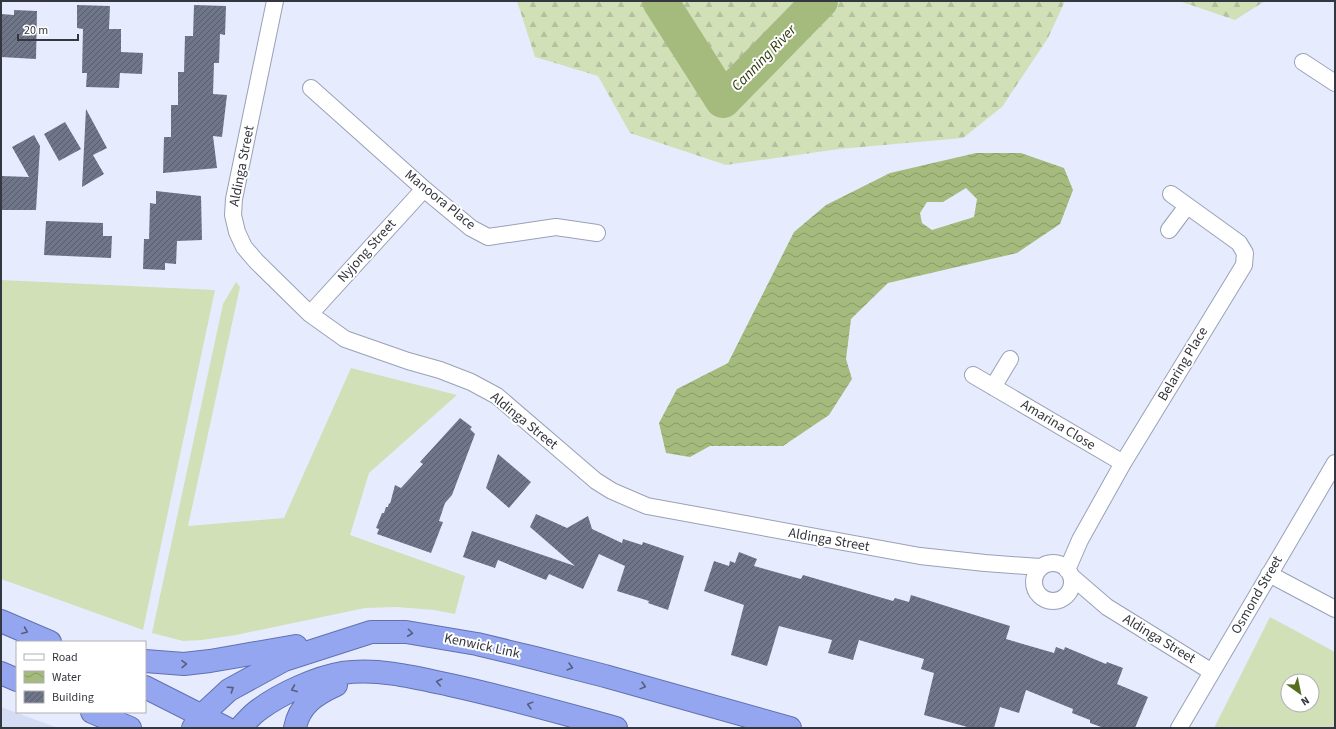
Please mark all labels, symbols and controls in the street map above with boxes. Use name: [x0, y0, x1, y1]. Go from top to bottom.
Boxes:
scale bar: [18, 16, 78, 42]
water label: Canning River: [727, 19, 802, 96]
text: 20 m: [24, 22, 48, 39]
street label: Aldinga Street: [224, 124, 260, 208]
street label: Manoora Place: [400, 165, 480, 235]
street label: Nyjong Street: [333, 215, 401, 287]
street label: Belaring Place: [1153, 323, 1213, 405]
street label: Aldinga Street: [486, 387, 562, 455]
street label: Amarina Close: [1017, 395, 1099, 455]
street label: Aldinga Street: [787, 523, 871, 557]
street label: Osmond Street: [1226, 552, 1288, 638]
street label: Aldinga Street: [1119, 609, 1199, 669]
one-way arrow: [22, 627, 29, 635]
one-way arrow: [407, 628, 413, 637]
street label: Kenwick Link: [442, 628, 522, 664]
legend: [16, 641, 146, 713]
text: Road: [52, 649, 78, 666]
one-way arrow: [181, 659, 187, 668]
one-way arrow: [566, 662, 573, 671]
text: Water: [52, 669, 82, 686]
north arrow: [1280, 673, 1320, 713]
one-way arrow: [436, 679, 442, 687]
one-way arrow: [640, 682, 646, 690]
one-way arrow: [291, 685, 298, 693]
one-way arrow: [226, 687, 233, 694]
text: Building: [52, 689, 94, 706]
text: N: [1298, 693, 1312, 709]
one-way arrow: [527, 701, 534, 710]

